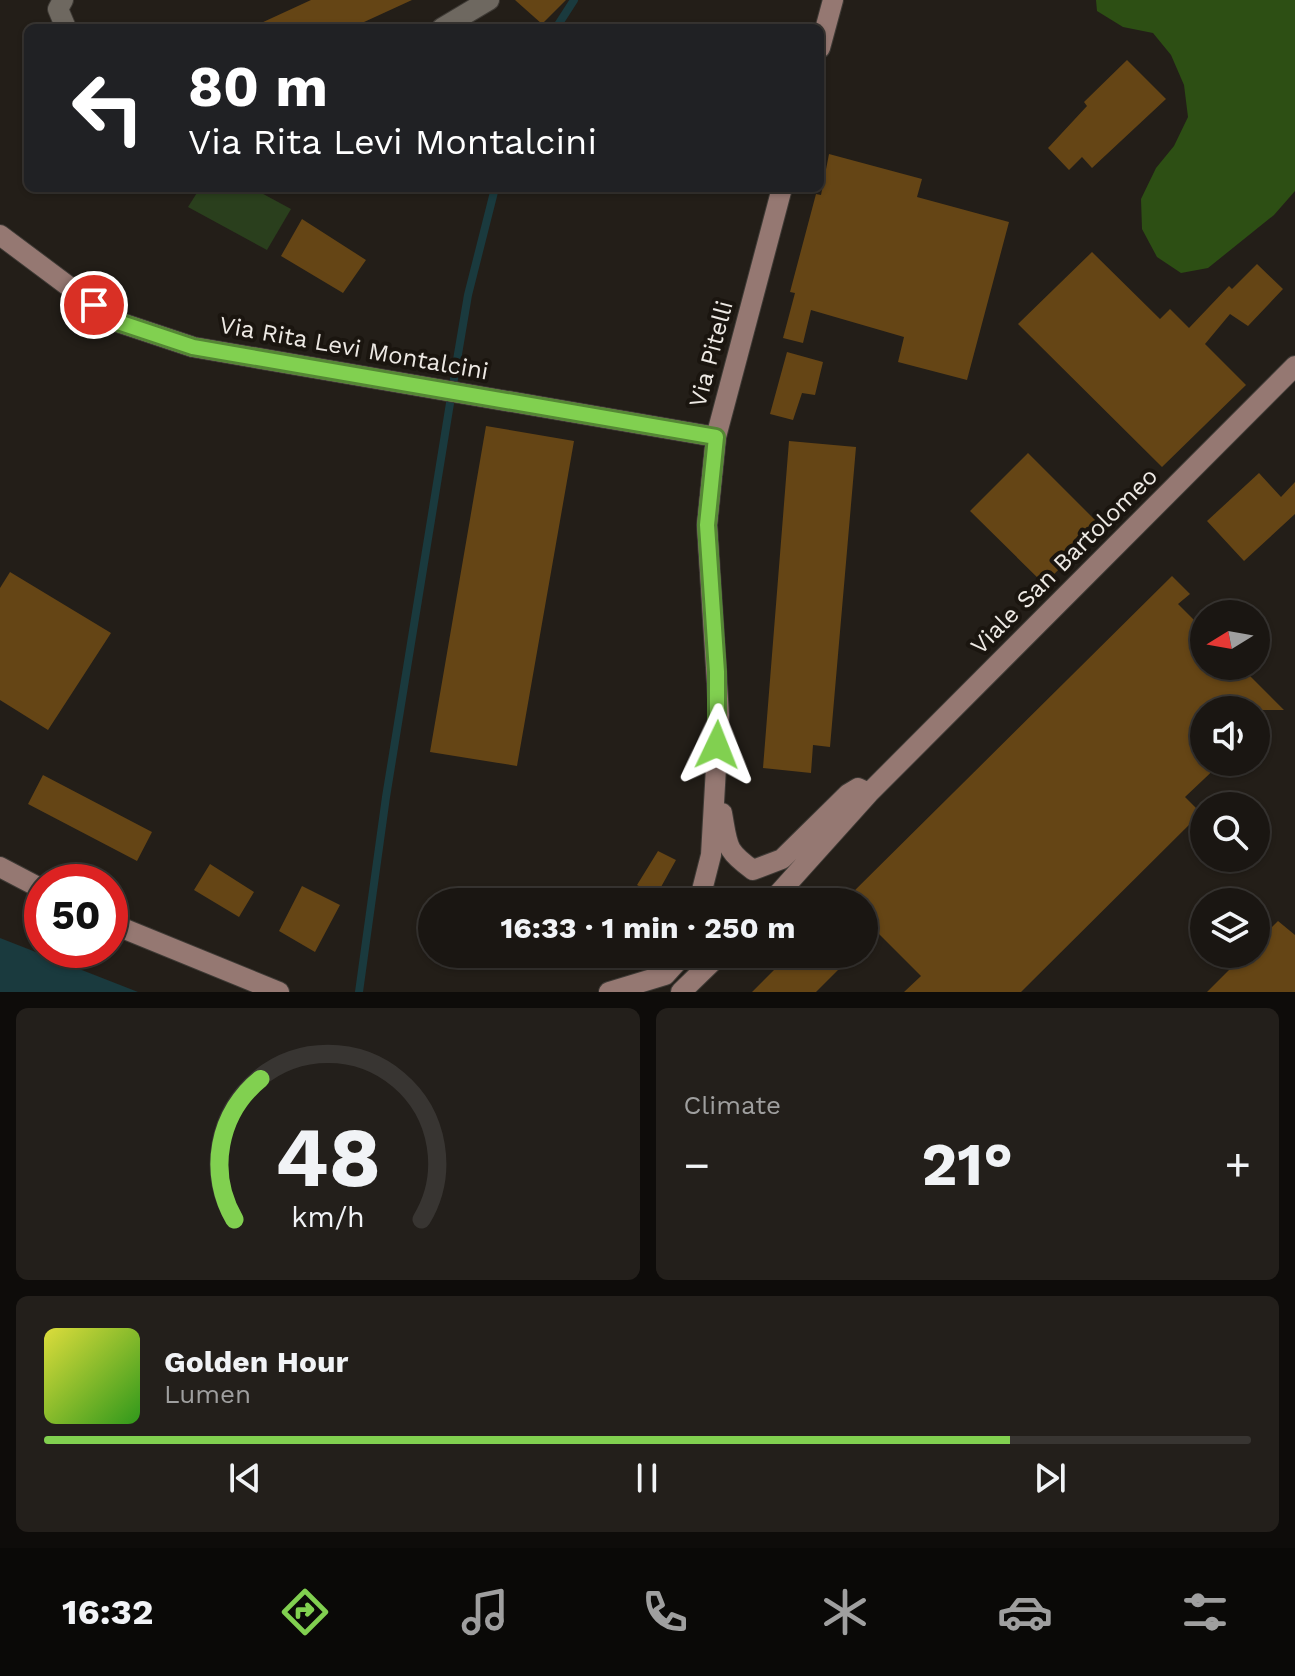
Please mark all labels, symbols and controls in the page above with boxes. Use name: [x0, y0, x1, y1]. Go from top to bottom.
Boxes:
text: 80 m: [188, 54, 328, 120]
icon: left: [56, 56, 160, 160]
text: Via Rita Levi Montalcini: [188, 121, 597, 163]
pin: [60, 271, 128, 339]
icon: arrive: [72, 283, 116, 327]
street label: Via Pitelli: [683, 298, 739, 410]
street label: Via Rita Levi Montalcini: [217, 311, 491, 385]
street label: Viale San Bartolomeo: [965, 462, 1163, 660]
north arrow: [1190, 600, 1270, 680]
map controls: [1190, 600, 1270, 968]
button: sound: [1190, 696, 1270, 776]
position arrow: [675, 703, 759, 787]
button: search: [1190, 792, 1270, 872]
speed limit sign: 50: [24, 864, 128, 968]
button: layers: [1190, 888, 1270, 968]
text: 16:33 · 1 min · 250 m: [500, 910, 796, 945]
text: Climate: [684, 1090, 781, 1120]
text: 48: [275, 1109, 381, 1206]
text: 21°: [922, 1129, 1013, 1200]
text: −: [684, 1139, 710, 1191]
text: +: [1224, 1139, 1251, 1191]
text: km/h: [291, 1200, 365, 1234]
text: Golden Hour: [164, 1344, 348, 1379]
text: Lumen: [164, 1379, 251, 1409]
icon: previous: [223, 1456, 267, 1500]
icon: pause: [625, 1456, 669, 1500]
icon: next: [1028, 1456, 1072, 1500]
icon: directions: [277, 1584, 333, 1640]
icon: music: [457, 1584, 513, 1640]
icon: phone: [637, 1584, 693, 1640]
icon: climate: [817, 1584, 873, 1640]
icon: car: [997, 1584, 1053, 1640]
icon: filters: [1177, 1584, 1233, 1640]
text: 16:32: [62, 1591, 153, 1633]

